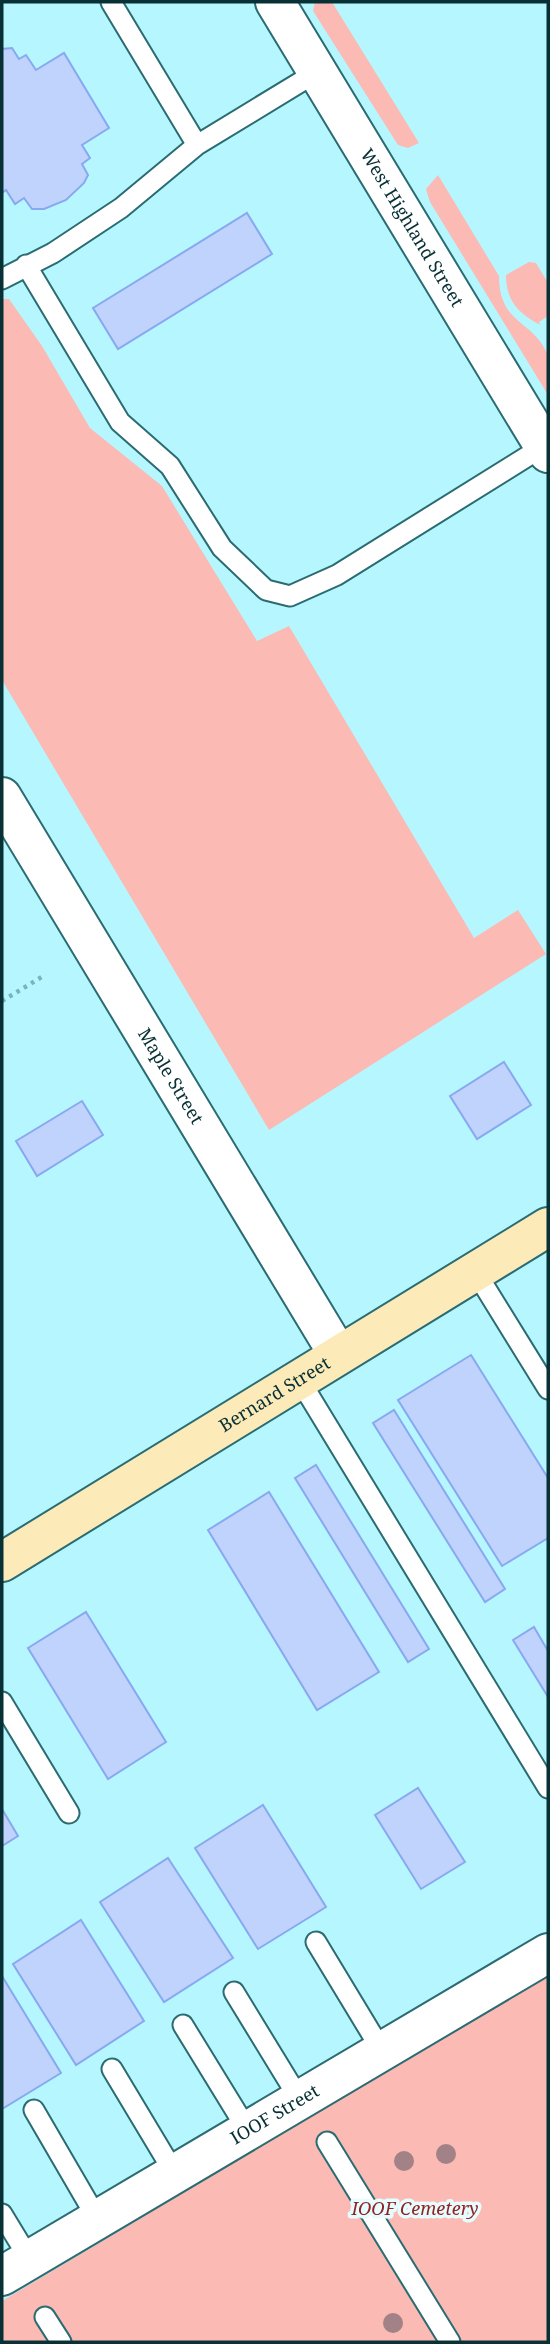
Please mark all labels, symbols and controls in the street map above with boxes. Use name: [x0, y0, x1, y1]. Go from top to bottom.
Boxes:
street label: West Highland Street: [355, 144, 470, 311]
street label: Maple Street: [133, 1023, 209, 1128]
street label: Bernard Street: [214, 1351, 334, 1437]
street label: IOOF Street: [226, 2078, 323, 2149]
park label: IOOF Cemetery: [350, 2196, 479, 2220]

